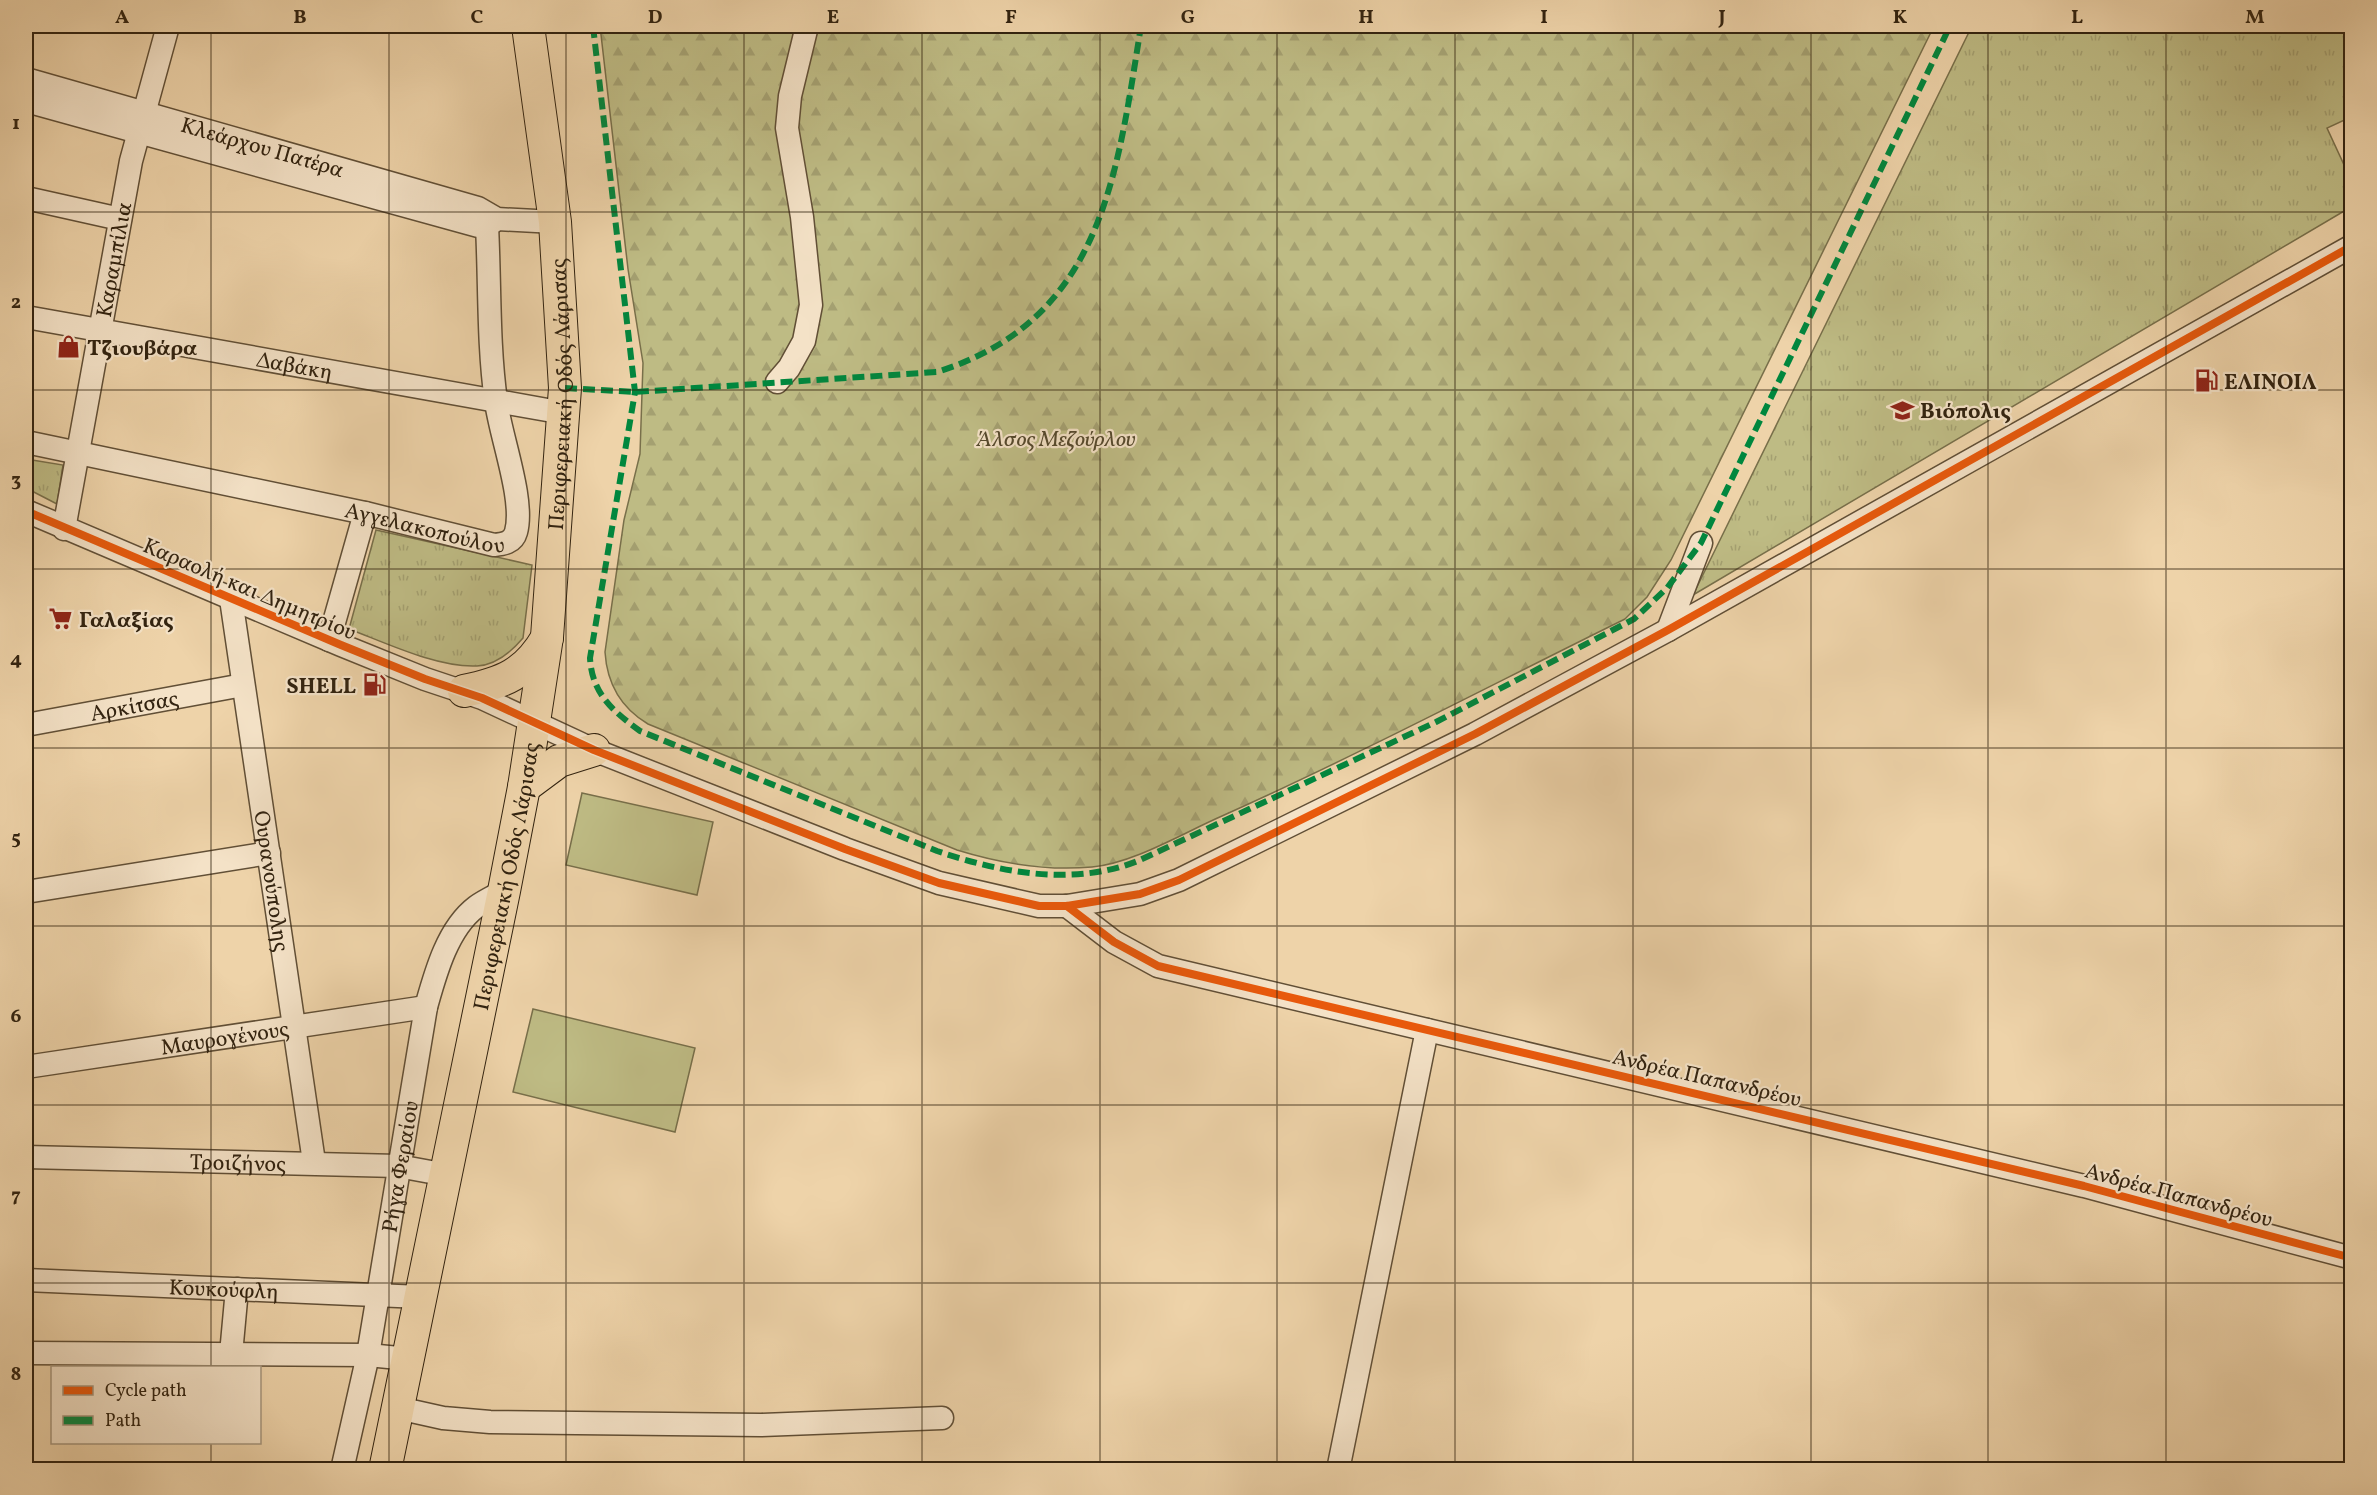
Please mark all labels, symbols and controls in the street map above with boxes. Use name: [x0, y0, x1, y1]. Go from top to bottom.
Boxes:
text: A: [115, 4, 129, 32]
text: B: [293, 4, 307, 32]
text: C: [471, 4, 484, 32]
text: D: [648, 4, 662, 32]
text: E: [827, 4, 839, 32]
text: F: [1005, 4, 1017, 32]
text: G: [1181, 4, 1195, 32]
text: H: [1358, 4, 1374, 32]
text: I: [1540, 4, 1548, 32]
text: J: [1717, 4, 1726, 32]
text: K: [1893, 4, 1908, 32]
text: L: [2071, 4, 2083, 32]
text: M: [2245, 4, 2265, 32]
text: 1: [12, 110, 20, 138]
street label: Κλεάρχου Πατέρα: [177, 111, 347, 187]
street label: Καραμπίλια: [90, 200, 141, 320]
street label: Περιφερειακή Οδός Λάρισας: [542, 257, 583, 532]
text: 2: [11, 289, 21, 317]
shop icon: Τζιουβάρα: [56, 334, 82, 360]
place label: Τζιουβάρα: [87, 334, 197, 365]
street label: Δαβάκη: [254, 345, 335, 389]
fuel station icon: ΕΛΙΝΟΙΛ: [2193, 368, 2219, 394]
place label: ΕΛΙΝΟΙΛ: [2224, 368, 2317, 399]
school or university icon: Βιόπολις: [1889, 397, 1915, 423]
place label: Βιόπολις: [1920, 397, 2011, 428]
park label: Άλσος Μεζούρλου: [976, 425, 1136, 456]
text: 3: [11, 467, 21, 495]
street label: Αγγελακοπούλου: [342, 496, 507, 563]
street label: Καραολή και Δημητρίου: [138, 531, 360, 649]
supermarket icon: Γαλαξίας: [48, 606, 74, 632]
place label: Γαλαξίας: [79, 606, 173, 637]
text: 4: [10, 646, 22, 674]
place label: SHELL: [286, 672, 356, 703]
fuel station icon: SHELL: [361, 672, 387, 698]
street label: Αρκίτσας: [88, 684, 181, 731]
street label: Περιφερειακή Οδός Λάρισας: [467, 740, 549, 1013]
street label: Ουρανούπολης: [244, 809, 296, 954]
text: 5: [11, 825, 21, 853]
text: 6: [11, 1003, 22, 1031]
street label: Μαυρογένους: [159, 1015, 291, 1065]
street label: Ανδρέα Παπανδρέου: [1609, 1043, 1804, 1116]
street label: Ρήγα Φεραίου: [376, 1099, 428, 1235]
street label: Τρoιζήνος: [189, 1148, 286, 1181]
street label: Ανδρέα Παπανδρέου: [2081, 1156, 2276, 1236]
text: 7: [11, 1182, 21, 1210]
street label: Κουκούφλη: [168, 1273, 279, 1309]
text: 8: [11, 1361, 21, 1389]
legend: [51, 1366, 261, 1444]
text: Cycle path: [105, 1379, 187, 1404]
text: Path: [105, 1409, 141, 1434]

